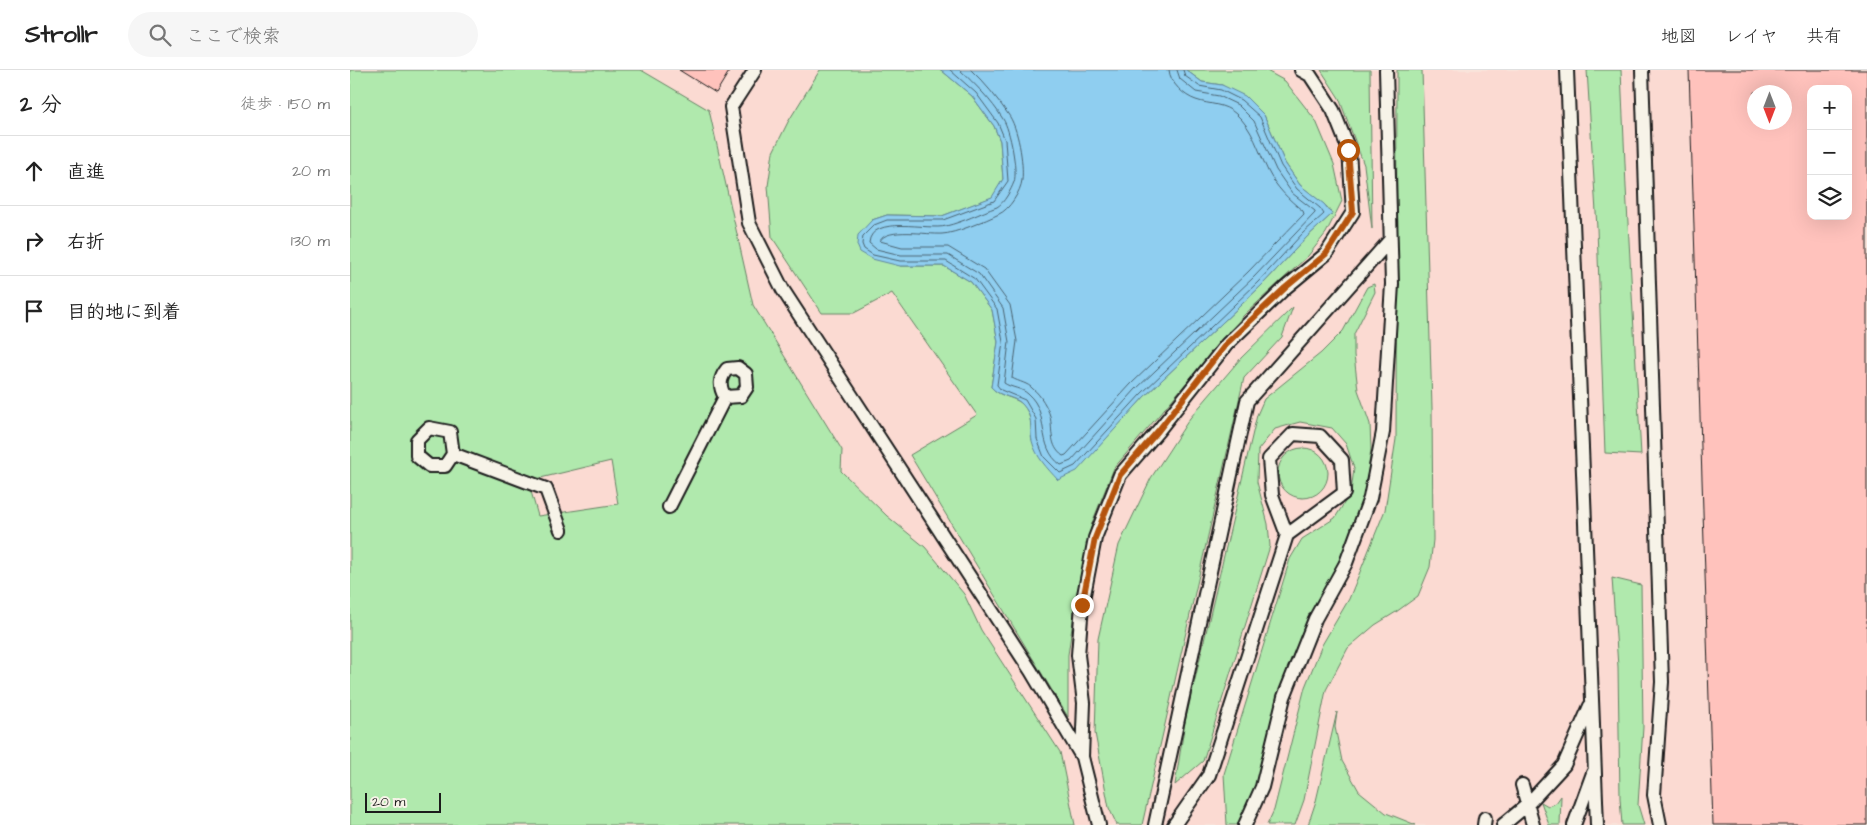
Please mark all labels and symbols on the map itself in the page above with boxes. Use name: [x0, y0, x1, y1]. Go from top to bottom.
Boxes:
north arrow: [1747, 85, 1792, 130]
route start: [1337, 139, 1360, 162]
route end: [1071, 594, 1094, 617]
scale bar: [365, 790, 441, 813]

